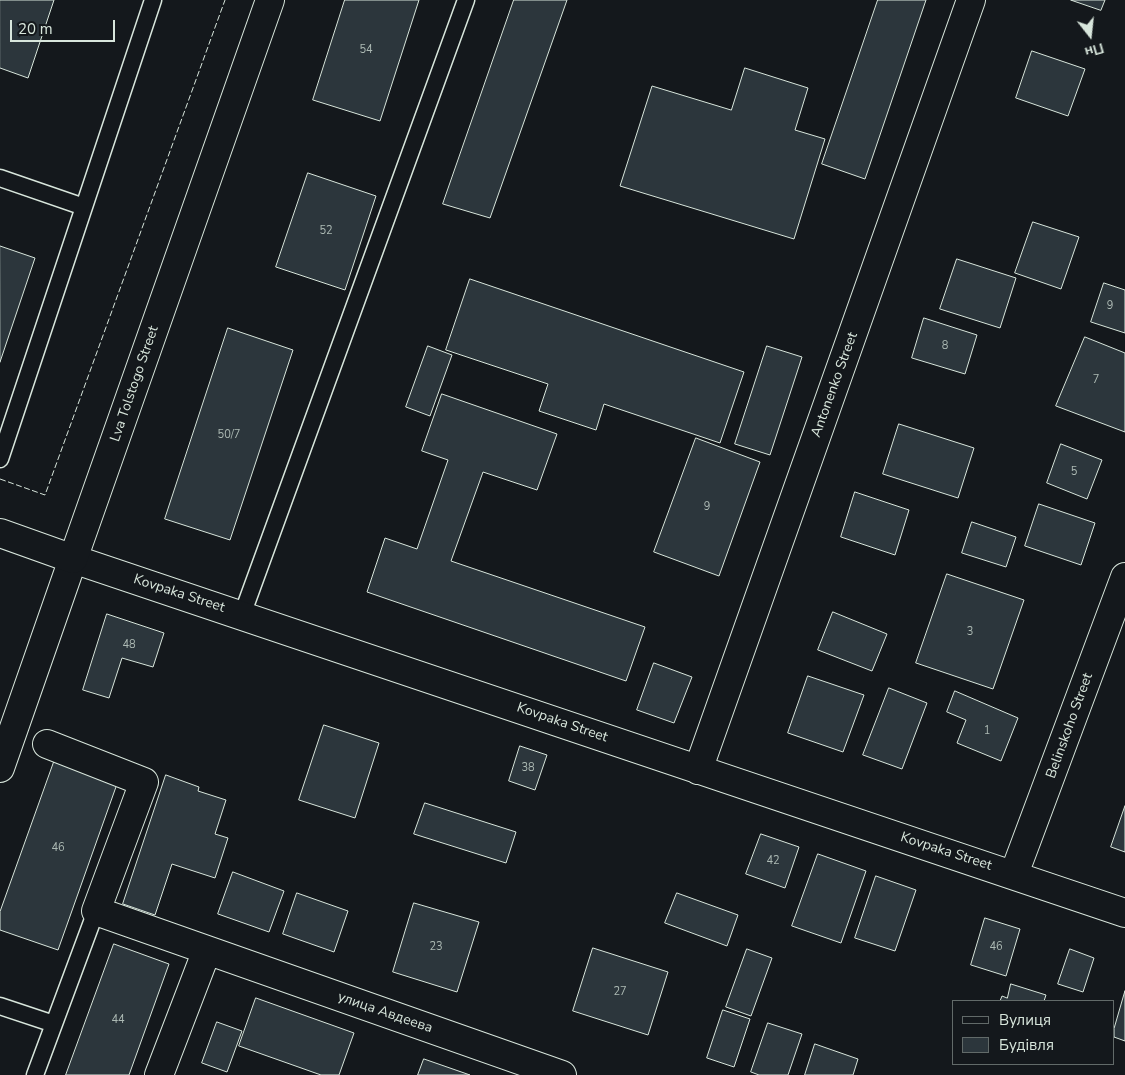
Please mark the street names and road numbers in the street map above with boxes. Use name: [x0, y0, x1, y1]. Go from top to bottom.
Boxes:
street label: Lva Tolstogo Street: [107, 324, 163, 444]
street label: Antonenko Street: [808, 330, 862, 440]
street label: Kovpaka Street: [131, 571, 227, 617]
street label: Belinskoho Street: [1043, 671, 1097, 781]
street label: Kovpaka Street: [514, 700, 610, 746]
street label: Kovpaka Street: [898, 829, 994, 875]
street label: улица Авдеева: [335, 989, 435, 1037]

